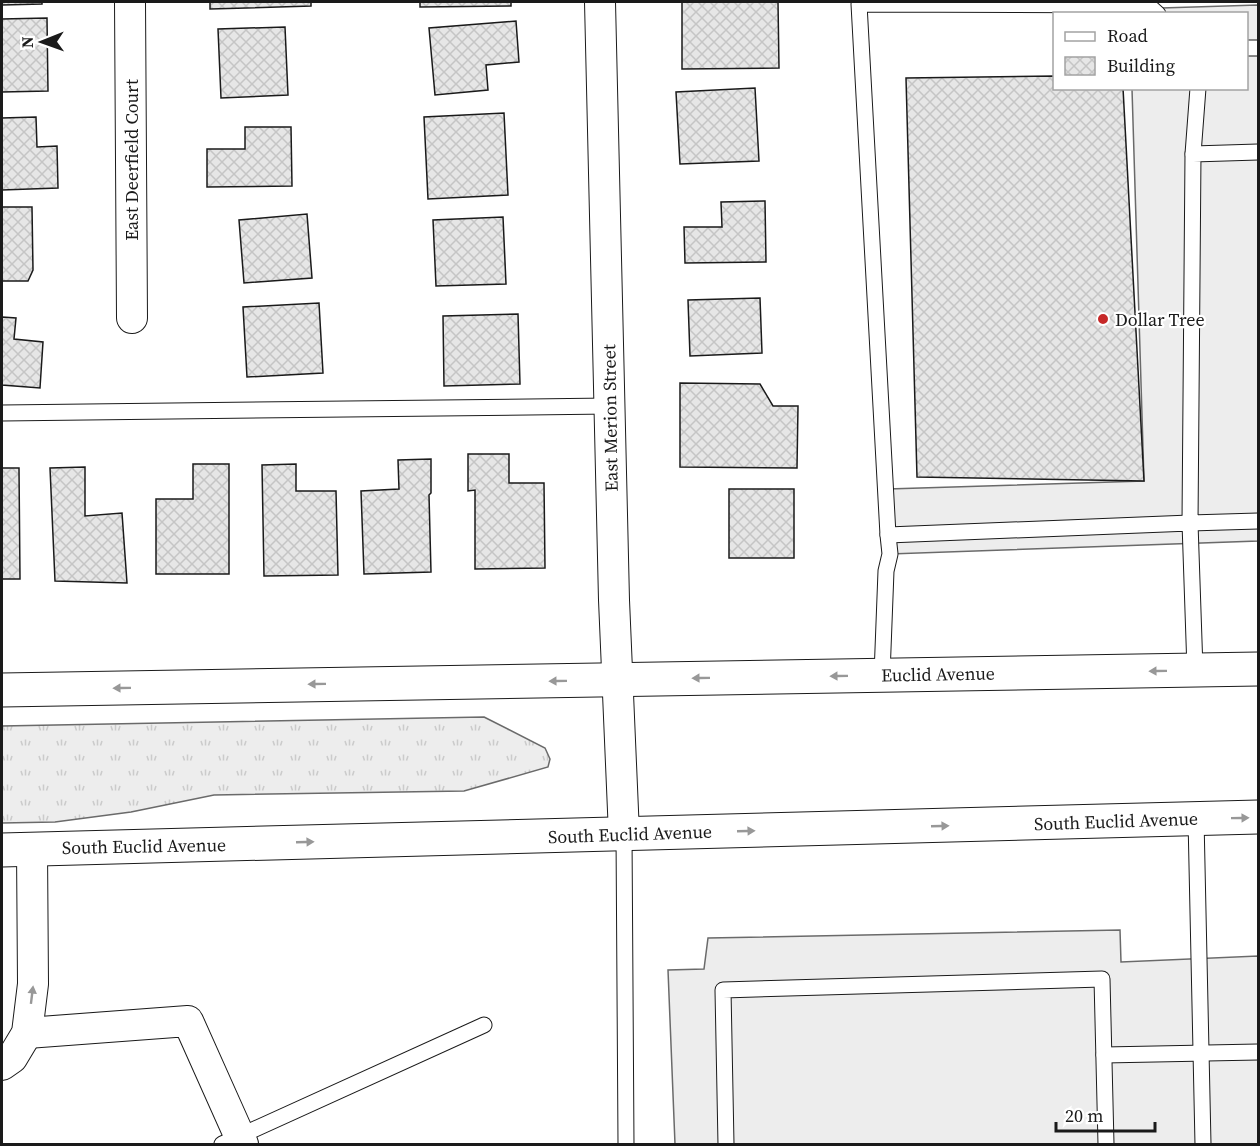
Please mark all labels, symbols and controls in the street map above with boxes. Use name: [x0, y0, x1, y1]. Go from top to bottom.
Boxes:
north arrow: [12, 12, 72, 72]
legend: [1053, 12, 1248, 90]
text: Road: [1107, 23, 1148, 48]
text: N: [16, 36, 38, 48]
text: Building: [1107, 53, 1175, 78]
street label: East Deerfield Court: [119, 79, 144, 241]
place label: Dollar Tree: [1115, 307, 1205, 332]
marker: Dollar Tree: [1096, 312, 1110, 326]
street label: East Merion Street: [596, 344, 624, 492]
street label: Euclid Avenue: [881, 661, 995, 687]
one-way arrow: [1149, 666, 1168, 676]
one-way arrow: [830, 671, 849, 681]
one-way arrow: [691, 673, 710, 683]
one-way arrow: [549, 676, 568, 685]
one-way arrow: [307, 679, 326, 689]
one-way arrow: [112, 683, 131, 693]
street label: South Euclid Avenue: [1034, 806, 1198, 836]
one-way arrow: [1231, 813, 1250, 822]
street label: South Euclid Avenue: [548, 819, 712, 849]
one-way arrow: [931, 821, 950, 830]
one-way arrow: [736, 826, 755, 835]
street label: South Euclid Avenue: [62, 832, 226, 860]
one-way arrow: [296, 838, 315, 847]
one-way arrow: [27, 986, 37, 1005]
scale bar: [1056, 1095, 1155, 1133]
text: 20 m: [1065, 1103, 1103, 1128]

